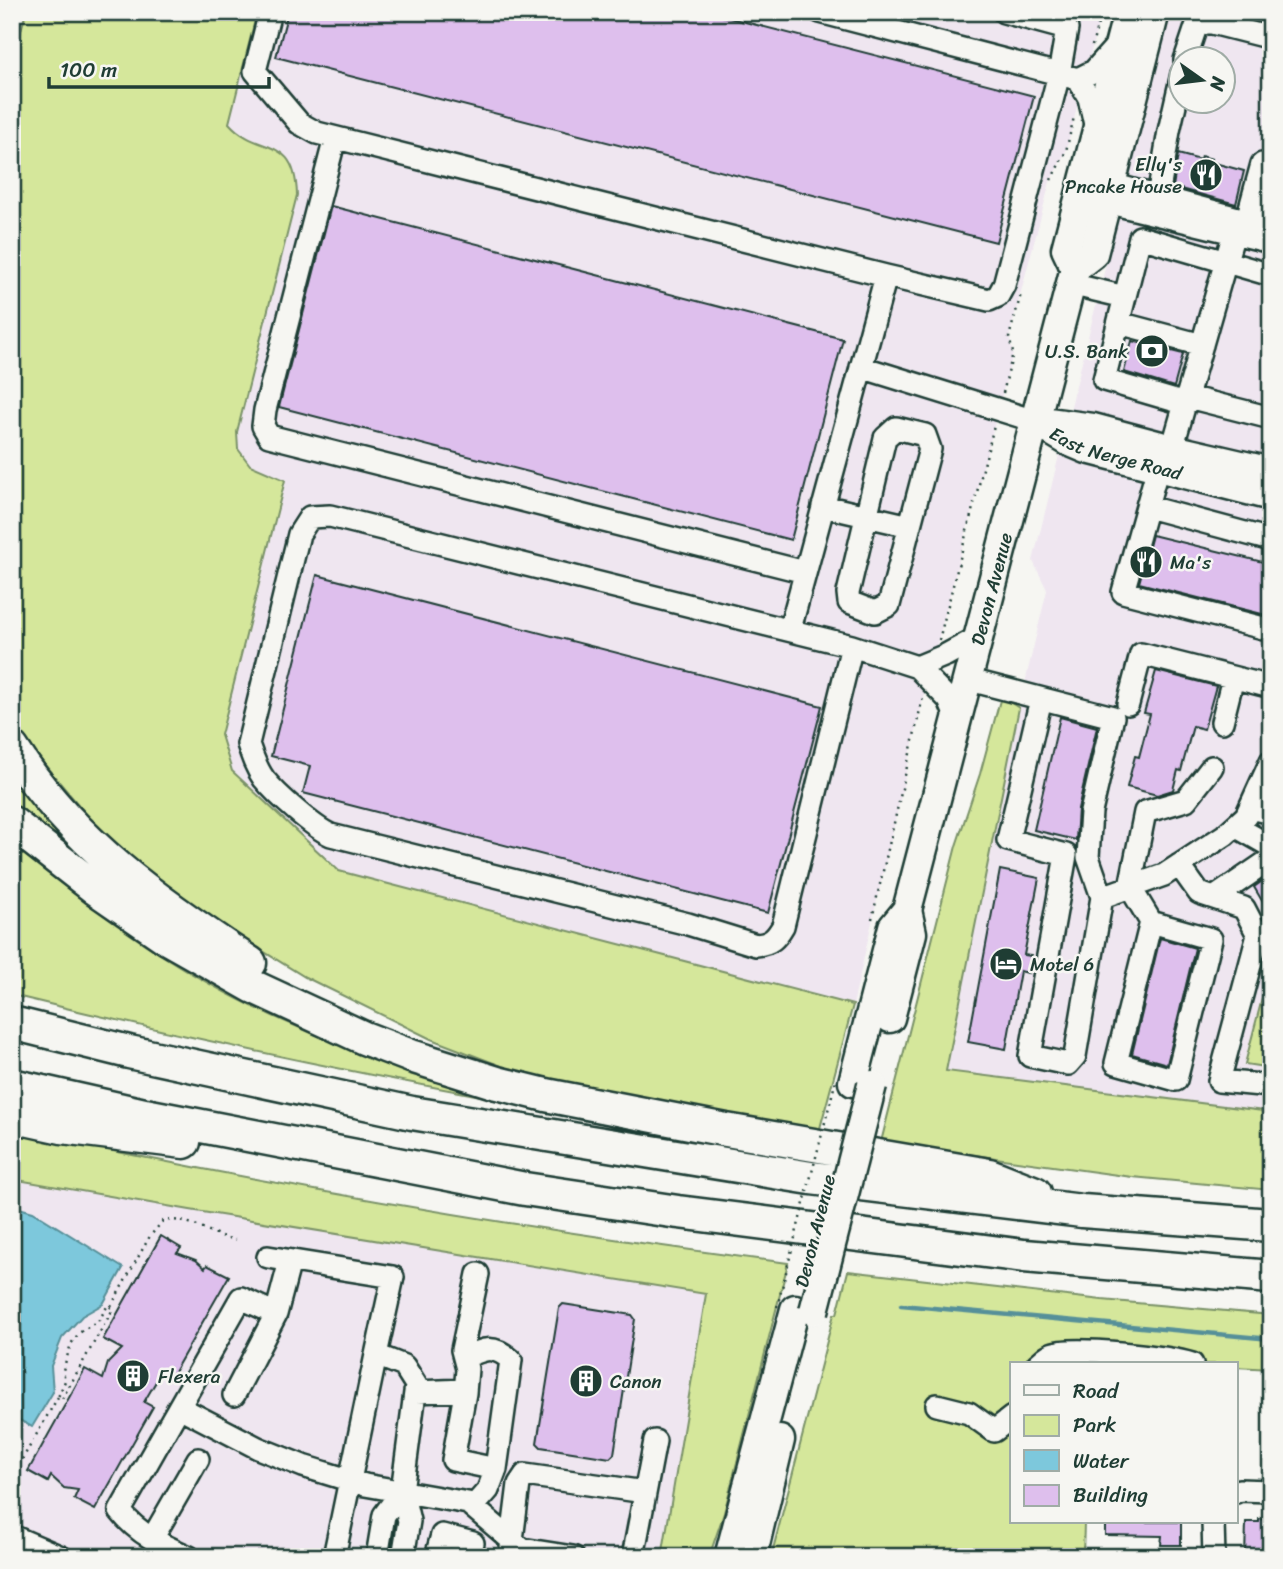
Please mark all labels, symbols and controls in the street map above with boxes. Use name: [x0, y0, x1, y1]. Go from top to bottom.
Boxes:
scale bar: [49, 46, 270, 90]
north arrow: [1168, 46, 1238, 116]
text: 100 m: [60, 51, 117, 89]
text: N: [1200, 73, 1236, 95]
place label: Elly's Pncake House: [1065, 148, 1182, 203]
restaurant icon: Elly's Pncake House: [1187, 156, 1225, 194]
bank icon: U.S. Bank: [1133, 332, 1171, 370]
place label: U.S. Bank: [1045, 335, 1128, 368]
street label: East Nerge Road: [1043, 417, 1186, 489]
street label: Devon Avenue: [960, 529, 1022, 649]
restaurant icon: Ma's: [1127, 543, 1165, 581]
place label: Ma's: [1170, 546, 1211, 579]
hotel icon: Motel 6: [987, 945, 1025, 983]
place label: Motel 6: [1030, 948, 1094, 981]
street label: Devon Avenue: [785, 1171, 845, 1291]
building icon: Flexera: [114, 1357, 152, 1395]
place label: Flexera: [158, 1360, 221, 1393]
building icon: Canon: [567, 1362, 605, 1400]
legend: [1010, 1362, 1238, 1524]
place label: Canon: [610, 1365, 662, 1398]
text: Road: [1073, 1372, 1120, 1410]
text: Park: [1073, 1406, 1116, 1444]
text: Water: [1073, 1442, 1130, 1480]
text: Building: [1073, 1476, 1149, 1514]

